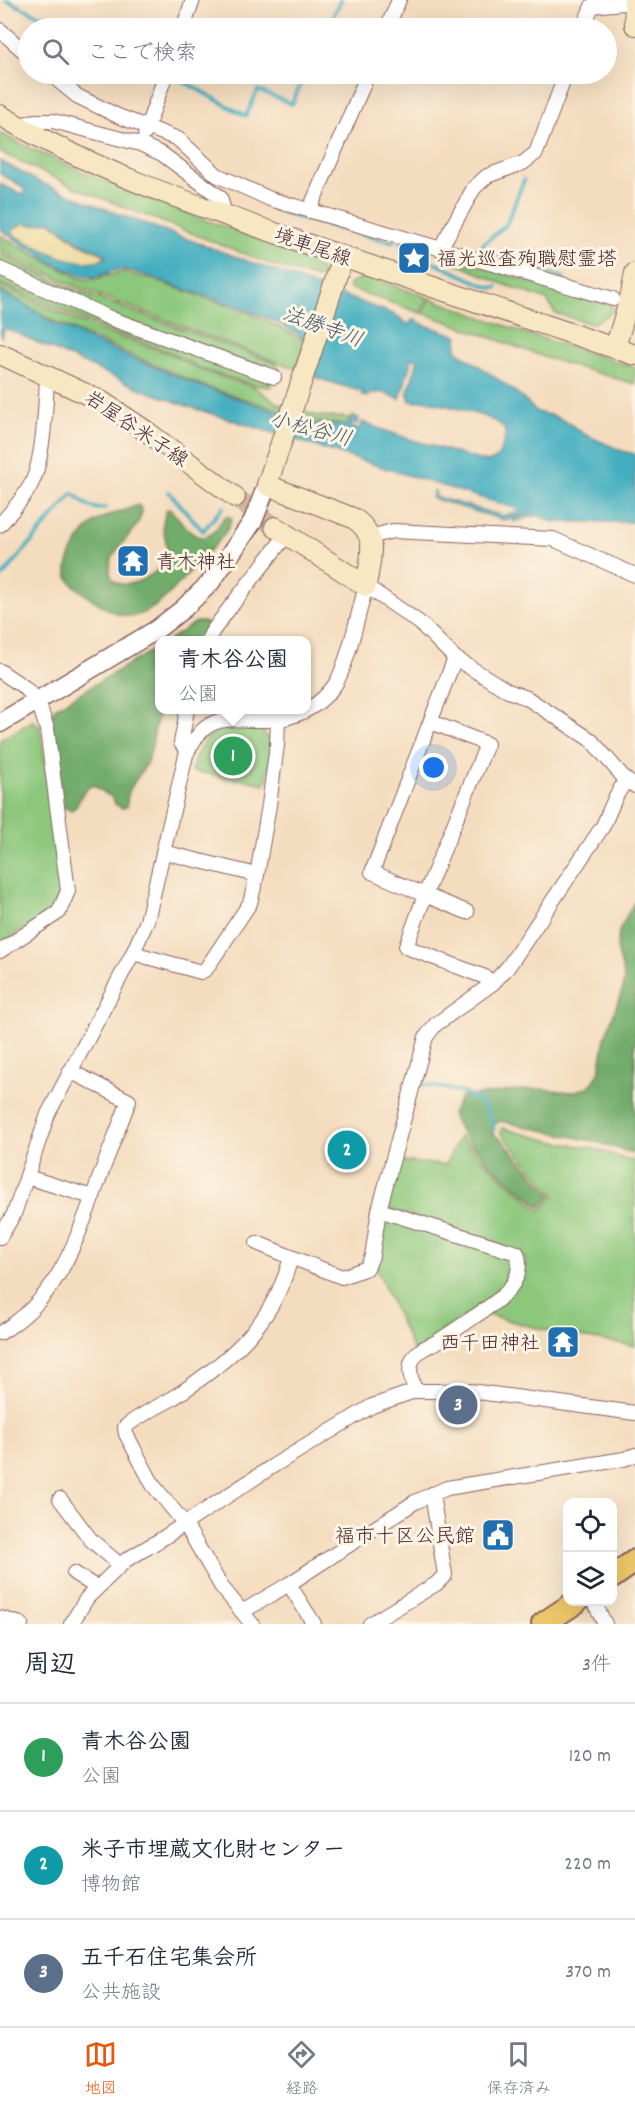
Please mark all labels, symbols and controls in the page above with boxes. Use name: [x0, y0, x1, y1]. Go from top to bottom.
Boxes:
search box: [18, 18, 617, 84]
icon: search: [39, 35, 72, 68]
text: ここで検索: [87, 39, 197, 70]
street label: 境車尾線: [270, 223, 354, 275]
place icon: 福光巡査殉職慰霊塔: [396, 240, 432, 276]
place label: 福光巡査殉職慰霊塔: [437, 247, 617, 275]
water label: 法勝寺川: [277, 300, 367, 357]
street label: 岩屋谷米子線: [78, 385, 193, 476]
water label: 小松谷川: [266, 406, 355, 456]
temple icon: 青木神社: [115, 543, 151, 579]
place label: 青木神社: [156, 550, 236, 578]
popup: [155, 636, 311, 714]
text: 青木谷公園: [178, 646, 288, 677]
text: 公園: [178, 682, 218, 710]
pin: 1: [214, 734, 252, 778]
your location: [419, 753, 448, 782]
pin: 2: [328, 1128, 366, 1172]
temple icon: 西千田神社: [545, 1324, 581, 1360]
place label: 西千田神社: [440, 1331, 540, 1359]
pin: 3: [438, 1382, 478, 1428]
map controls: [563, 1498, 617, 1606]
button: locate: [563, 1498, 617, 1552]
public building icon: 福市十区公民館: [480, 1517, 516, 1553]
place label: 福市十区公民館: [335, 1524, 475, 1552]
button: layers: [563, 1552, 617, 1606]
text: 周辺: [24, 1648, 76, 1685]
text: 3件: [582, 1652, 611, 1680]
text: 青木谷公園: [81, 1728, 191, 1759]
text: 1: [41, 1743, 46, 1771]
text: 120 m: [569, 1743, 611, 1771]
text: 公園: [81, 1764, 121, 1792]
text: 米子市埋蔵文化財センター: [81, 1836, 345, 1867]
text: 2: [39, 1851, 48, 1879]
text: 220 m: [564, 1851, 611, 1879]
text: 博物館: [81, 1872, 141, 1900]
text: 五千石住宅集会所: [81, 1944, 257, 1975]
text: 3: [39, 1959, 48, 1987]
text: 370 m: [565, 1959, 611, 1987]
text: 公共施設: [81, 1980, 161, 2008]
tab: 地図: [84, 2038, 117, 2101]
tab: 経路: [285, 2038, 318, 2101]
tab: 保存済み: [487, 2038, 551, 2101]

